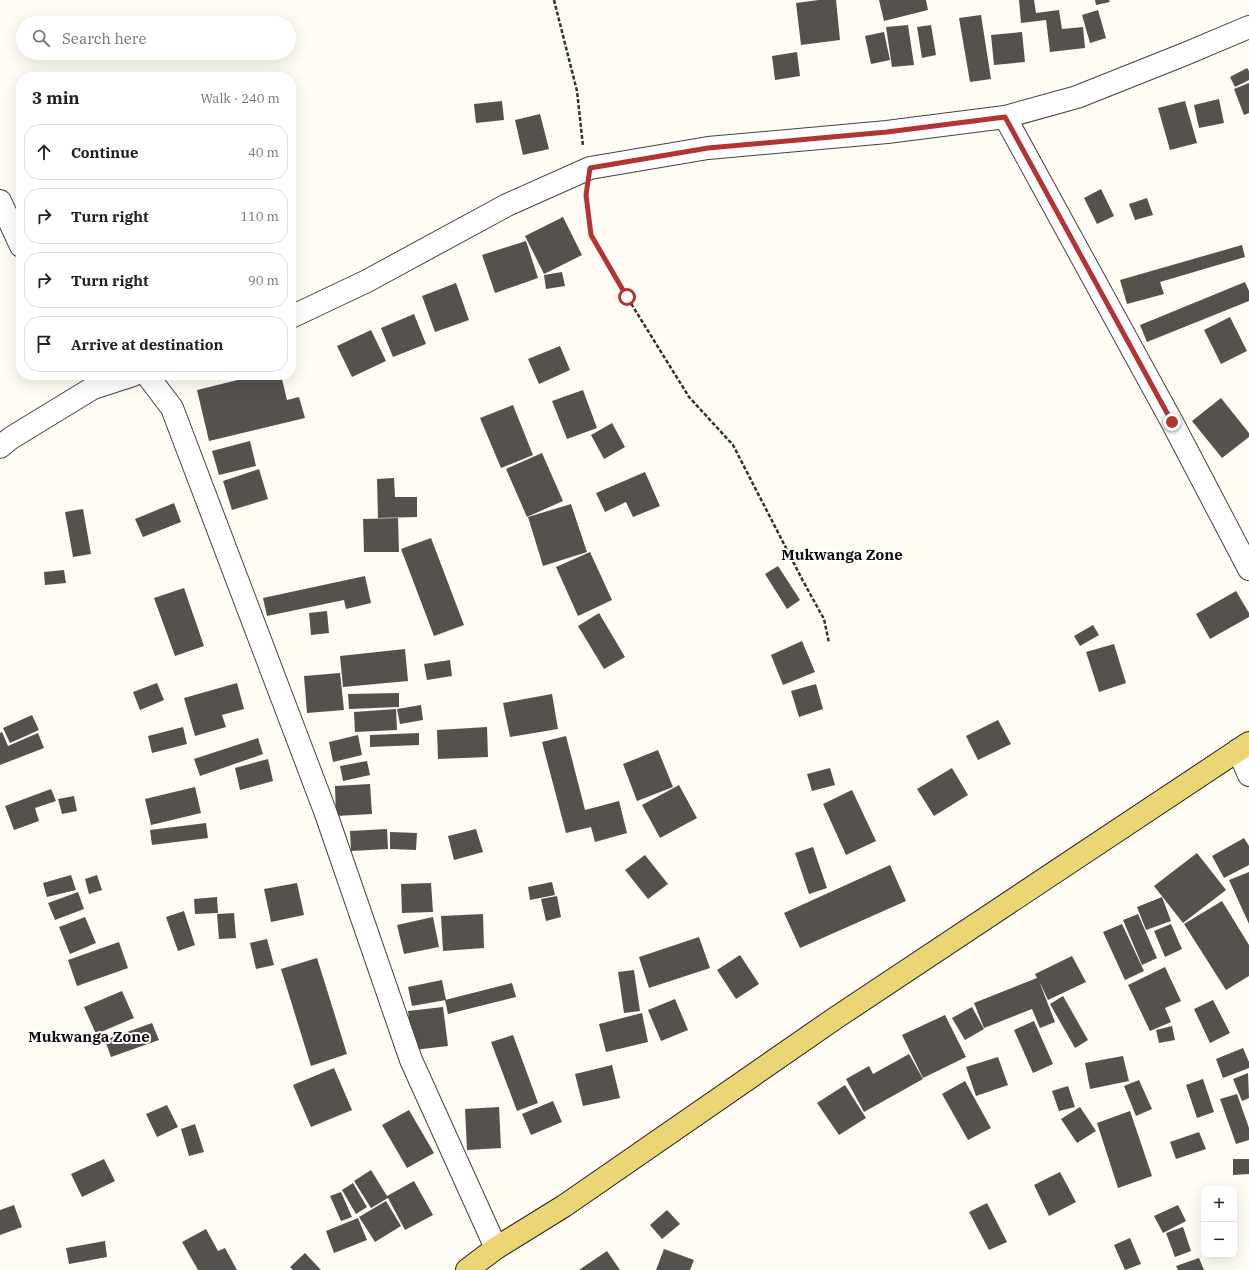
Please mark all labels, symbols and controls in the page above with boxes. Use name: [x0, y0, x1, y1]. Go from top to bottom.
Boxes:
search box: [16, 16, 296, 60]
icon: search: [30, 27, 52, 49]
text: Search here: [62, 29, 147, 48]
text: 3 min: [32, 87, 80, 109]
text: Walk · 240 m: [201, 90, 280, 107]
icon: ahead: [33, 141, 55, 163]
text: Continue: [71, 143, 138, 162]
text: 40 m: [248, 144, 279, 161]
icon: right: [33, 205, 55, 227]
text: Turn right: [71, 207, 149, 226]
text: 110 m: [240, 208, 279, 225]
icon: right: [33, 269, 55, 291]
text: Turn right: [71, 271, 149, 290]
text: 90 m: [248, 272, 279, 289]
route start: [618, 288, 636, 306]
icon: arrive: [33, 333, 55, 355]
text: Arrive at destination: [71, 335, 223, 354]
route end: [1163, 413, 1181, 431]
district label: Mukwanga Zone: [781, 545, 903, 564]
district label: Mukwanga Zone: [28, 1027, 150, 1046]
map controls: [1201, 1186, 1237, 1258]
button: +: [1201, 1186, 1237, 1222]
button: −: [1201, 1222, 1237, 1258]

